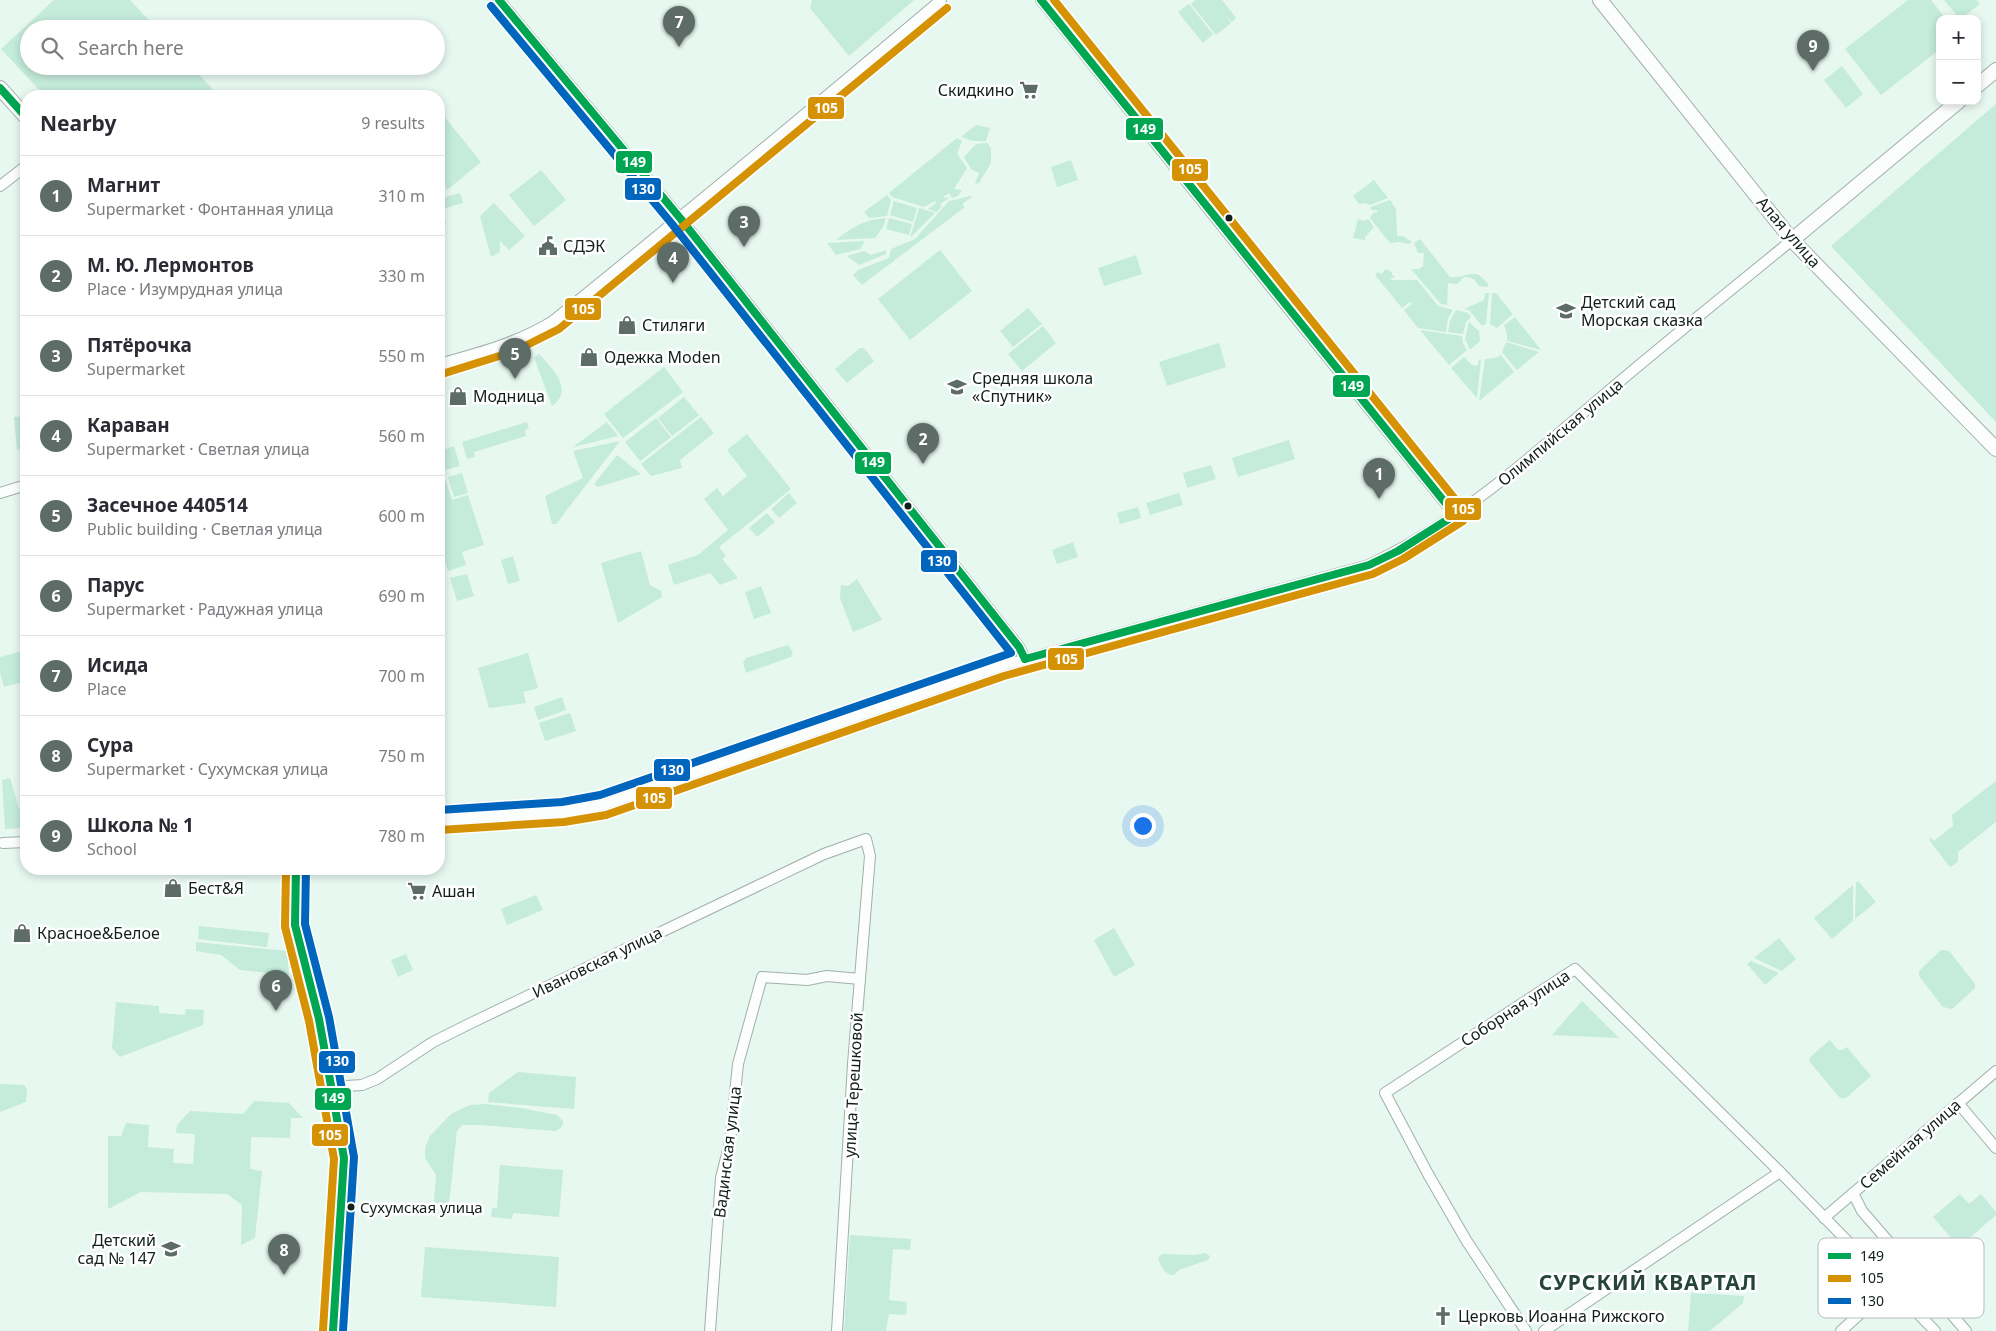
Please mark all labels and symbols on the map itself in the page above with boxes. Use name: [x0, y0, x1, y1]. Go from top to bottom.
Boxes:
pin: 7: [663, 6, 695, 47]
pin: 9: [1797, 30, 1829, 71]
place label: Скидкино: [938, 79, 1014, 101]
supermarket icon: Скидкино: [1018, 79, 1040, 101]
line badge: 105: [807, 96, 845, 120]
text: 105: [814, 98, 838, 117]
line badge: 149: [1125, 117, 1164, 141]
text: 149: [1132, 119, 1156, 138]
line badge: 149: [615, 150, 653, 174]
text: 149: [622, 152, 646, 171]
line badge: 105: [1171, 158, 1209, 182]
text: 105: [1178, 159, 1202, 178]
line badge: 130: [624, 177, 662, 201]
text: 130: [631, 179, 655, 198]
street label: Алая улица: [1752, 192, 1826, 272]
pin: 3: [728, 206, 760, 247]
unlabelled marker: [1224, 213, 1234, 223]
public building icon: СДЭК: [537, 235, 559, 257]
place label: СДЭК: [563, 235, 605, 257]
pin: 4: [657, 242, 689, 283]
place label: Детский сад Морская сказка: [1581, 291, 1703, 331]
line badge: 105: [564, 297, 602, 321]
text: 105: [571, 299, 595, 318]
school or university icon: Детский сад Морская сказка: [1555, 300, 1577, 322]
shop icon: Стиляги: [616, 314, 638, 336]
place label: Стиляги: [642, 314, 705, 336]
pin: 5: [499, 338, 531, 379]
shop icon: Одежка Moden: [578, 346, 600, 368]
place label: Одежка Moden: [604, 346, 721, 368]
place label: Средняя школа «Спутник»: [972, 367, 1093, 407]
street label: Олимпийская улица: [1493, 373, 1627, 491]
line badge: 149: [1332, 374, 1371, 398]
school or university icon: Средняя школа «Спутник»: [946, 376, 968, 398]
text: 149: [1340, 376, 1364, 395]
shop icon: Модница: [447, 385, 469, 407]
place label: Модница: [473, 385, 545, 407]
pin: 2: [907, 423, 939, 464]
line badge: 149: [854, 451, 892, 475]
text: 149: [861, 452, 885, 471]
pin: 1: [1363, 458, 1395, 499]
line badge: 105: [1444, 497, 1482, 521]
text: 105: [1451, 499, 1475, 518]
unlabelled marker: [903, 501, 913, 511]
line badge: 130: [920, 549, 958, 573]
text: 130: [927, 551, 951, 570]
line badge: 105: [1047, 647, 1085, 671]
text: 105: [1054, 649, 1078, 668]
line badge: 130: [653, 758, 691, 782]
text: 130: [660, 760, 684, 779]
line badge: 105: [635, 786, 673, 810]
text: 105: [642, 788, 666, 807]
your location: [1130, 813, 1156, 839]
shop icon: Бест&Я: [162, 877, 184, 899]
place label: Бест&Я: [188, 877, 244, 899]
supermarket icon: Ашан: [406, 880, 428, 902]
place label: Ашан: [432, 880, 475, 902]
street label: Ивановская улица: [528, 921, 666, 1003]
shop icon: Красное&Белое: [11, 922, 33, 944]
place label: Красное&Белое: [37, 922, 160, 944]
street label: Соборная улица: [1456, 964, 1574, 1052]
pin: 6: [260, 970, 292, 1011]
street label: улица Терешковой: [838, 1012, 868, 1158]
line badge: 130: [318, 1050, 356, 1074]
text: 130: [325, 1051, 349, 1070]
street label: Вадинская улица: [708, 1085, 746, 1219]
line badge: 149: [314, 1087, 352, 1111]
text: 149: [321, 1088, 345, 1107]
street label: Семейная улица: [1855, 1094, 1965, 1194]
line badge: 105: [311, 1123, 349, 1147]
text: 105: [318, 1125, 342, 1144]
place label: Сухумская улица: [360, 1197, 483, 1217]
marker: Сухумская улица: [346, 1202, 356, 1212]
place label: Детский сад № 147: [77, 1229, 156, 1269]
pin: 8: [268, 1234, 300, 1275]
school or university icon: Детский сад № 147: [160, 1238, 182, 1260]
legend: [1818, 1238, 1984, 1318]
text: 149: [1860, 1246, 1884, 1265]
district label: СУРСКИЙ КВАРТАЛ: [1539, 1268, 1757, 1296]
text: 105: [1860, 1268, 1884, 1287]
text: 130: [1860, 1291, 1884, 1310]
church icon: Церковь Иоанна Рижского: [1432, 1305, 1454, 1327]
place label: Церковь Иоанна Рижского: [1458, 1305, 1665, 1327]

